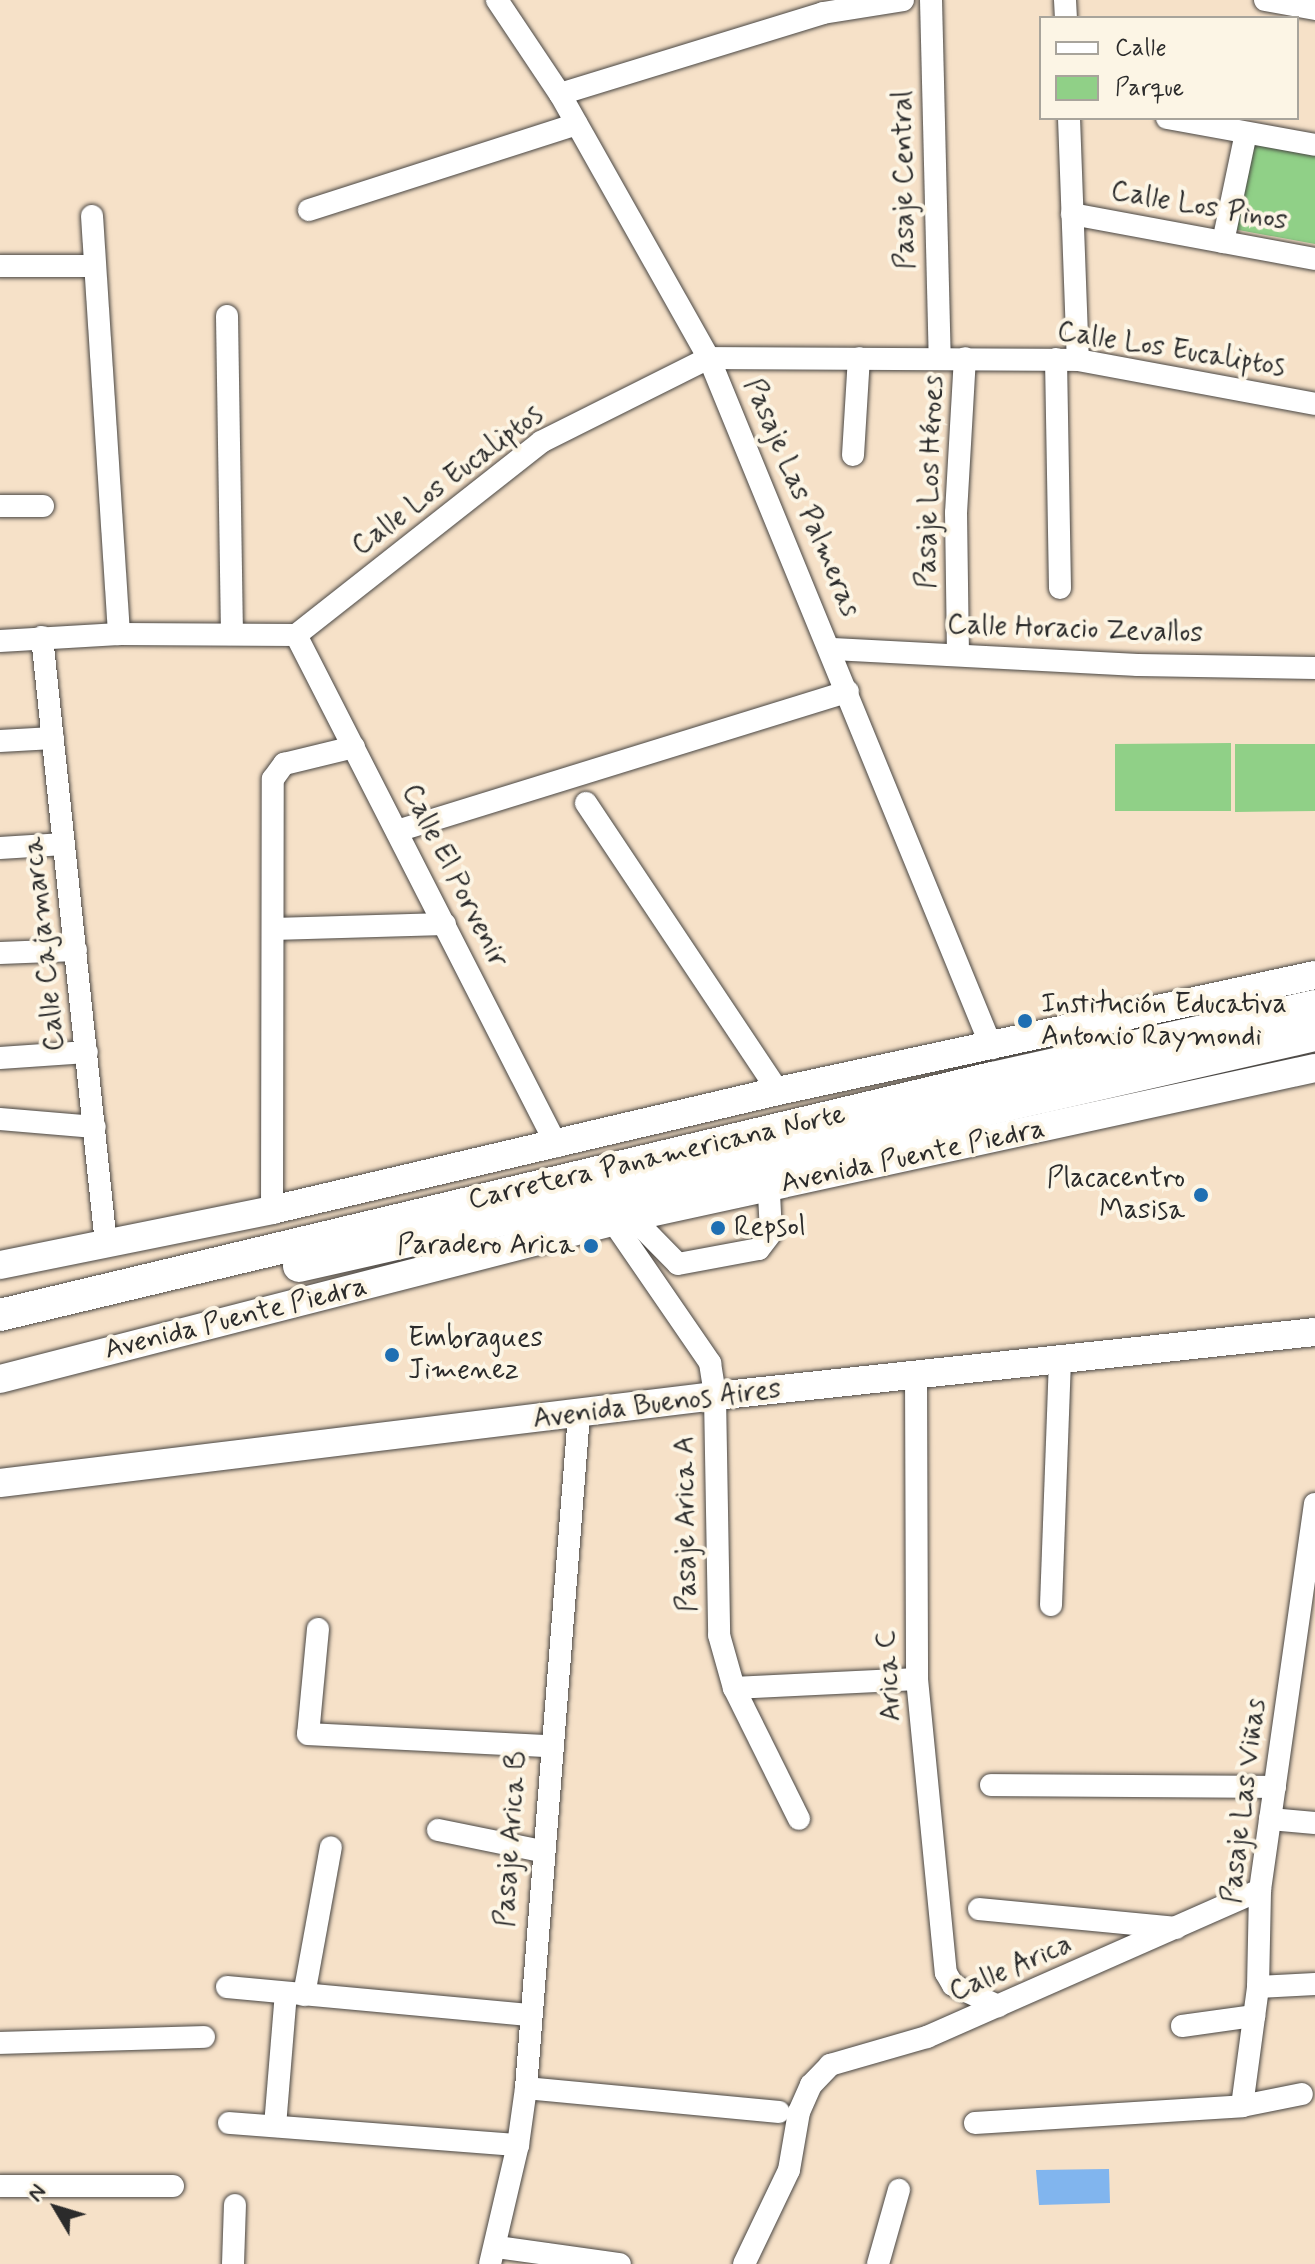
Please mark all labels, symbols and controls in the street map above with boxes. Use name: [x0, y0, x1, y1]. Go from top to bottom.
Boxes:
legend: [1039, 16, 1299, 120]
text: Calle: [1115, 33, 1167, 64]
text: Parque: [1115, 73, 1184, 104]
street label: Pasaje Central: [887, 90, 923, 270]
street label: Calle Los Pinos: [1109, 175, 1289, 239]
street label: Calle Los Eucaliptos: [1054, 315, 1288, 385]
street label: Pasaje Las Palmeras: [735, 373, 867, 623]
street label: Pasaje Los Héroes: [910, 375, 952, 589]
street label: Calle Los Eucaliptos: [346, 398, 550, 564]
street label: Calle Horacio Zevallos: [946, 609, 1204, 651]
street label: Calle El Porvenir: [395, 783, 513, 969]
street label: Calle Cajamarca: [17, 836, 73, 1052]
place label: Institución Educativa Antonio Raymondi: [1041, 988, 1287, 1054]
marker: Institución Educativa Antonio Raymondi: [1016, 1012, 1034, 1030]
street label: Carretera Panamericana Norte: [462, 1097, 852, 1219]
street label: Avenida Puente Piedra: [777, 1112, 1049, 1202]
place label: Placacentro Masisa: [1047, 1162, 1185, 1228]
marker: Placacentro Masisa: [1192, 1186, 1210, 1204]
place label: Repsol: [734, 1211, 806, 1245]
marker: Repsol: [709, 1219, 727, 1237]
place label: Paradero Arica: [397, 1229, 575, 1263]
marker: Paradero Arica: [582, 1237, 600, 1255]
street label: Avenida Puente Piedra: [101, 1270, 371, 1368]
place label: Embragues Jimenez: [408, 1322, 543, 1388]
marker: Embragues Jimenez: [383, 1346, 401, 1364]
street label: Avenida Buenos Aires: [531, 1373, 783, 1437]
street label: Pasaje Arica A: [669, 1436, 705, 1612]
street label: Arica C: [871, 1629, 909, 1723]
street label: Pasaje Las Viñas: [1216, 1698, 1274, 1904]
street label: Pasaje Arica B: [489, 1750, 535, 1928]
street label: Calle Arica: [943, 1928, 1079, 2010]
north arrow: [16, 2168, 96, 2248]
text: N: [22, 2179, 53, 2208]

